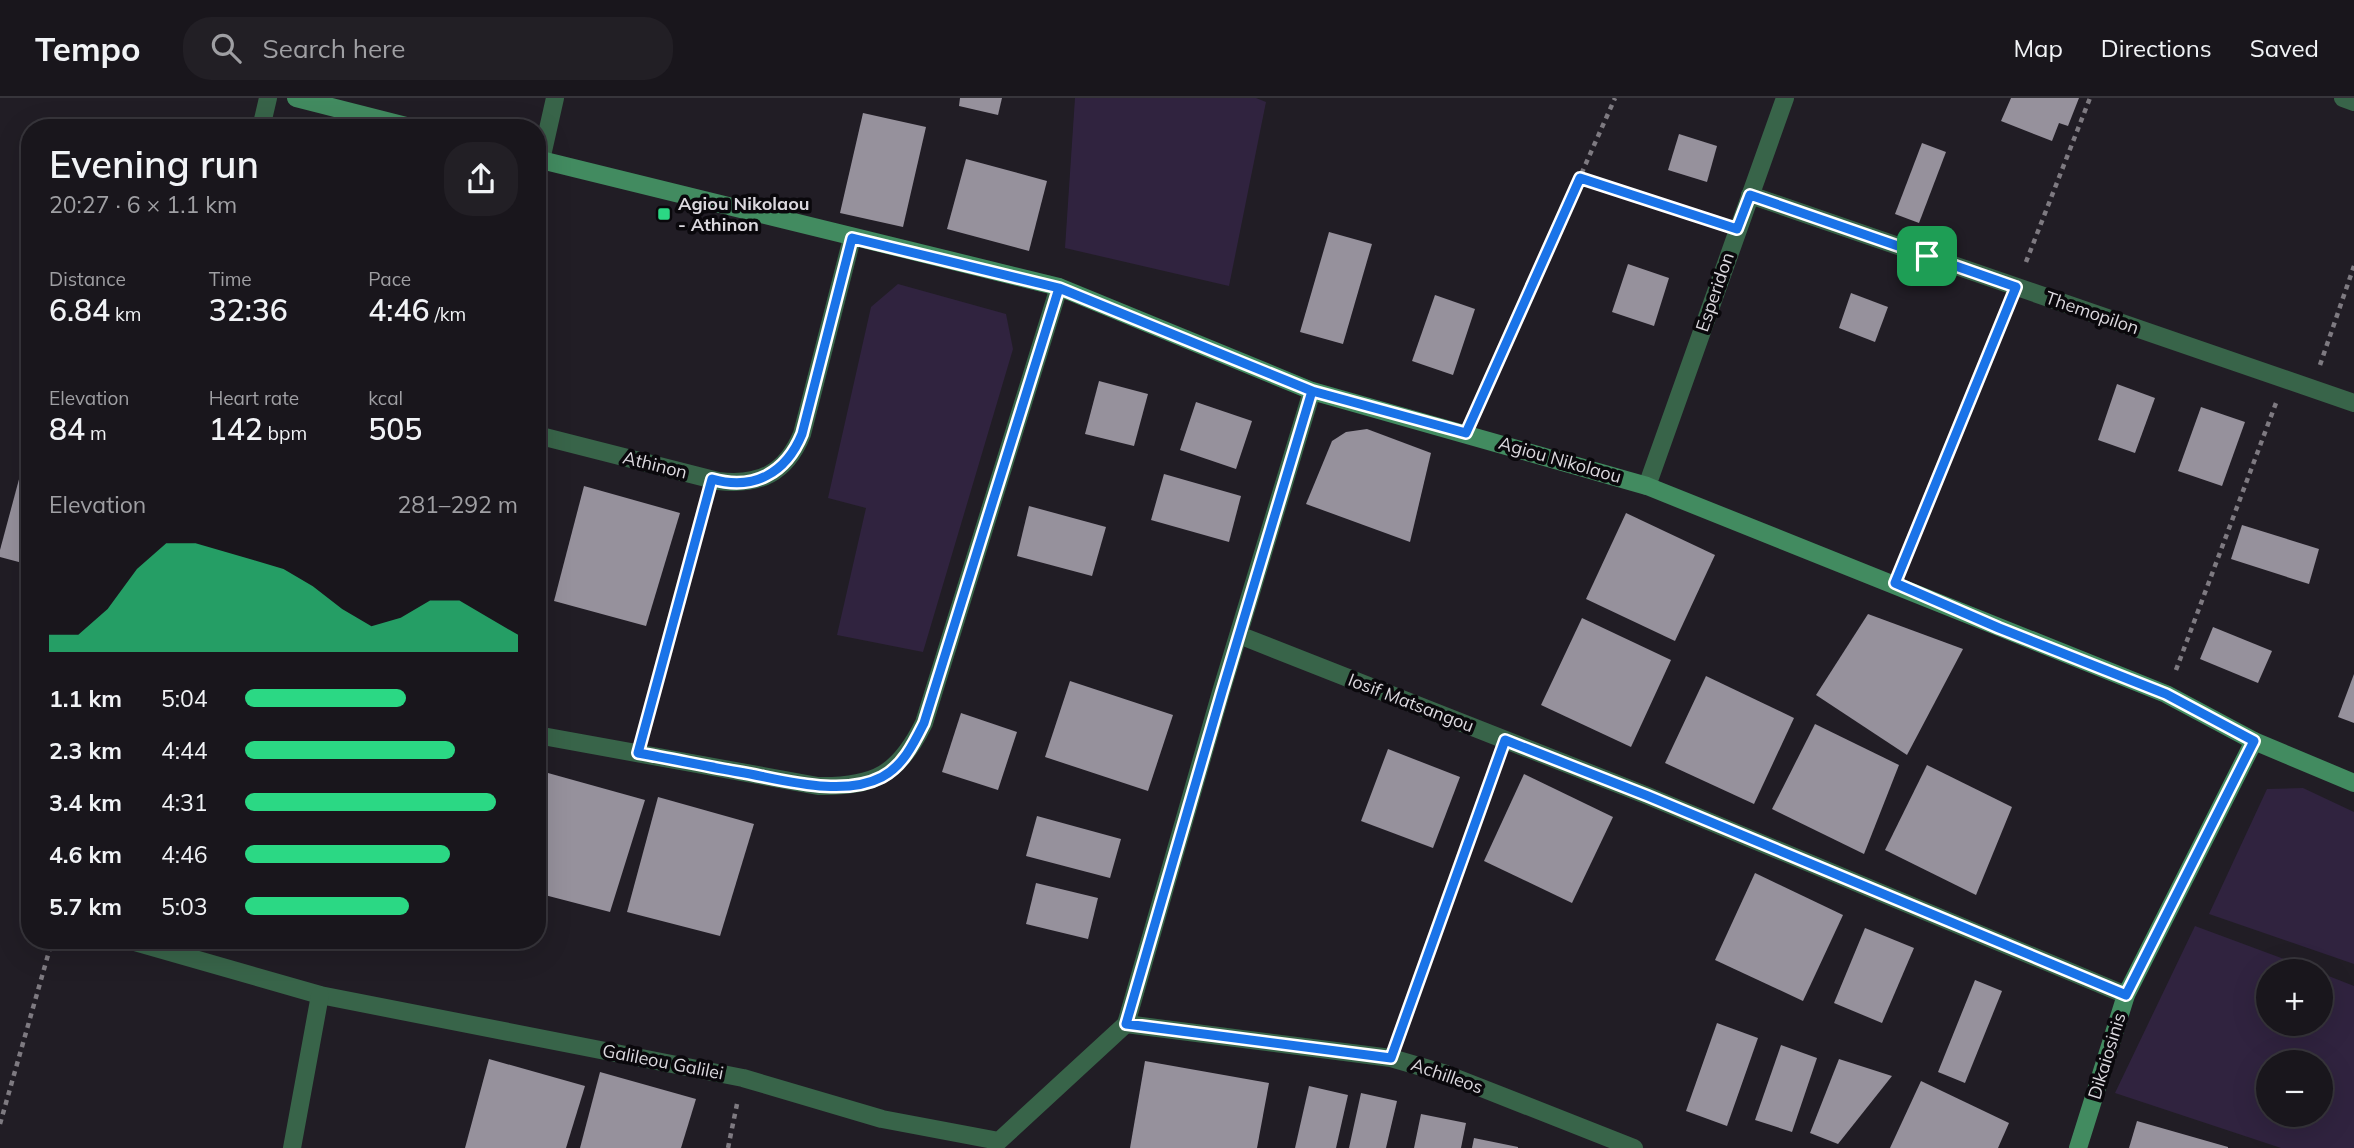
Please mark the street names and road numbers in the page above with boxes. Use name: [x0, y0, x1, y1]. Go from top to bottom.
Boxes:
street label: Esperidon: [1690, 249, 1739, 335]
street label: Themopilon: [2042, 286, 2142, 339]
street label: Agiou Nikolaou: [1496, 431, 1624, 488]
street label: Athinon: [621, 445, 690, 484]
street label: Iosif Matsangou: [1345, 668, 1478, 737]
street label: Dikaiosinis: [2082, 1010, 2131, 1102]
street label: Galileou Galilei: [601, 1038, 726, 1085]
street label: Achilleos: [1408, 1053, 1486, 1099]

